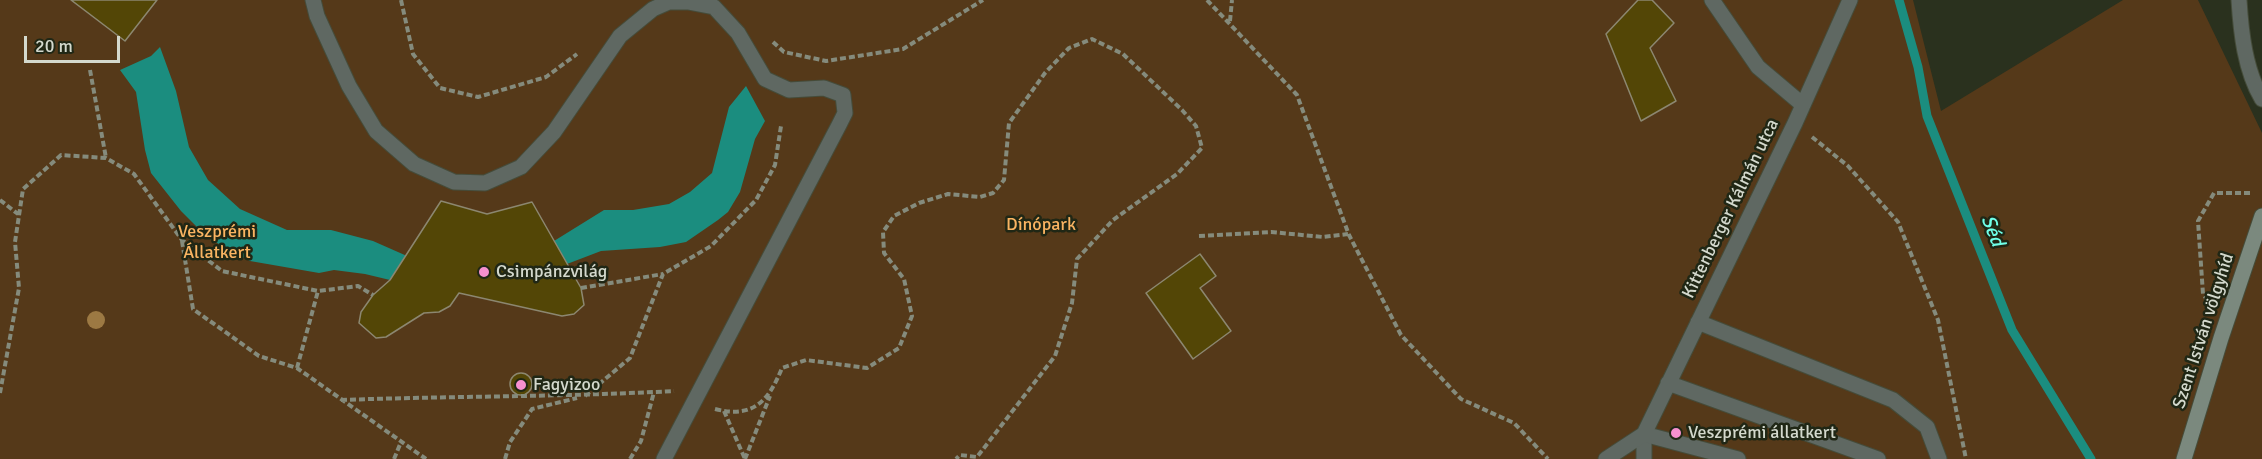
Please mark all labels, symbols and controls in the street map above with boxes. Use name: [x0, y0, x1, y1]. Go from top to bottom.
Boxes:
scale bar: [27, 24, 123, 62]
text: 20 m: [35, 35, 73, 57]
street label: Kittenberger Kálmán utca: [1678, 116, 1784, 302]
water label: Séd: [1975, 212, 2009, 250]
park label: Dínópark: [1006, 214, 1076, 236]
park label: Veszprémi Állatkert: [178, 221, 256, 264]
street label: Szent István völgyhíd: [2169, 251, 2239, 411]
place label: Csimpánzvilág: [496, 261, 607, 283]
marker: Csimpánzvilág: [477, 265, 491, 279]
place label: Fagyizoo: [533, 374, 600, 396]
marker: Fagyizoo: [514, 378, 528, 392]
place label: Veszprémi állatkert: [1688, 422, 1836, 444]
marker: Veszprémi állatkert: [1669, 426, 1683, 440]

